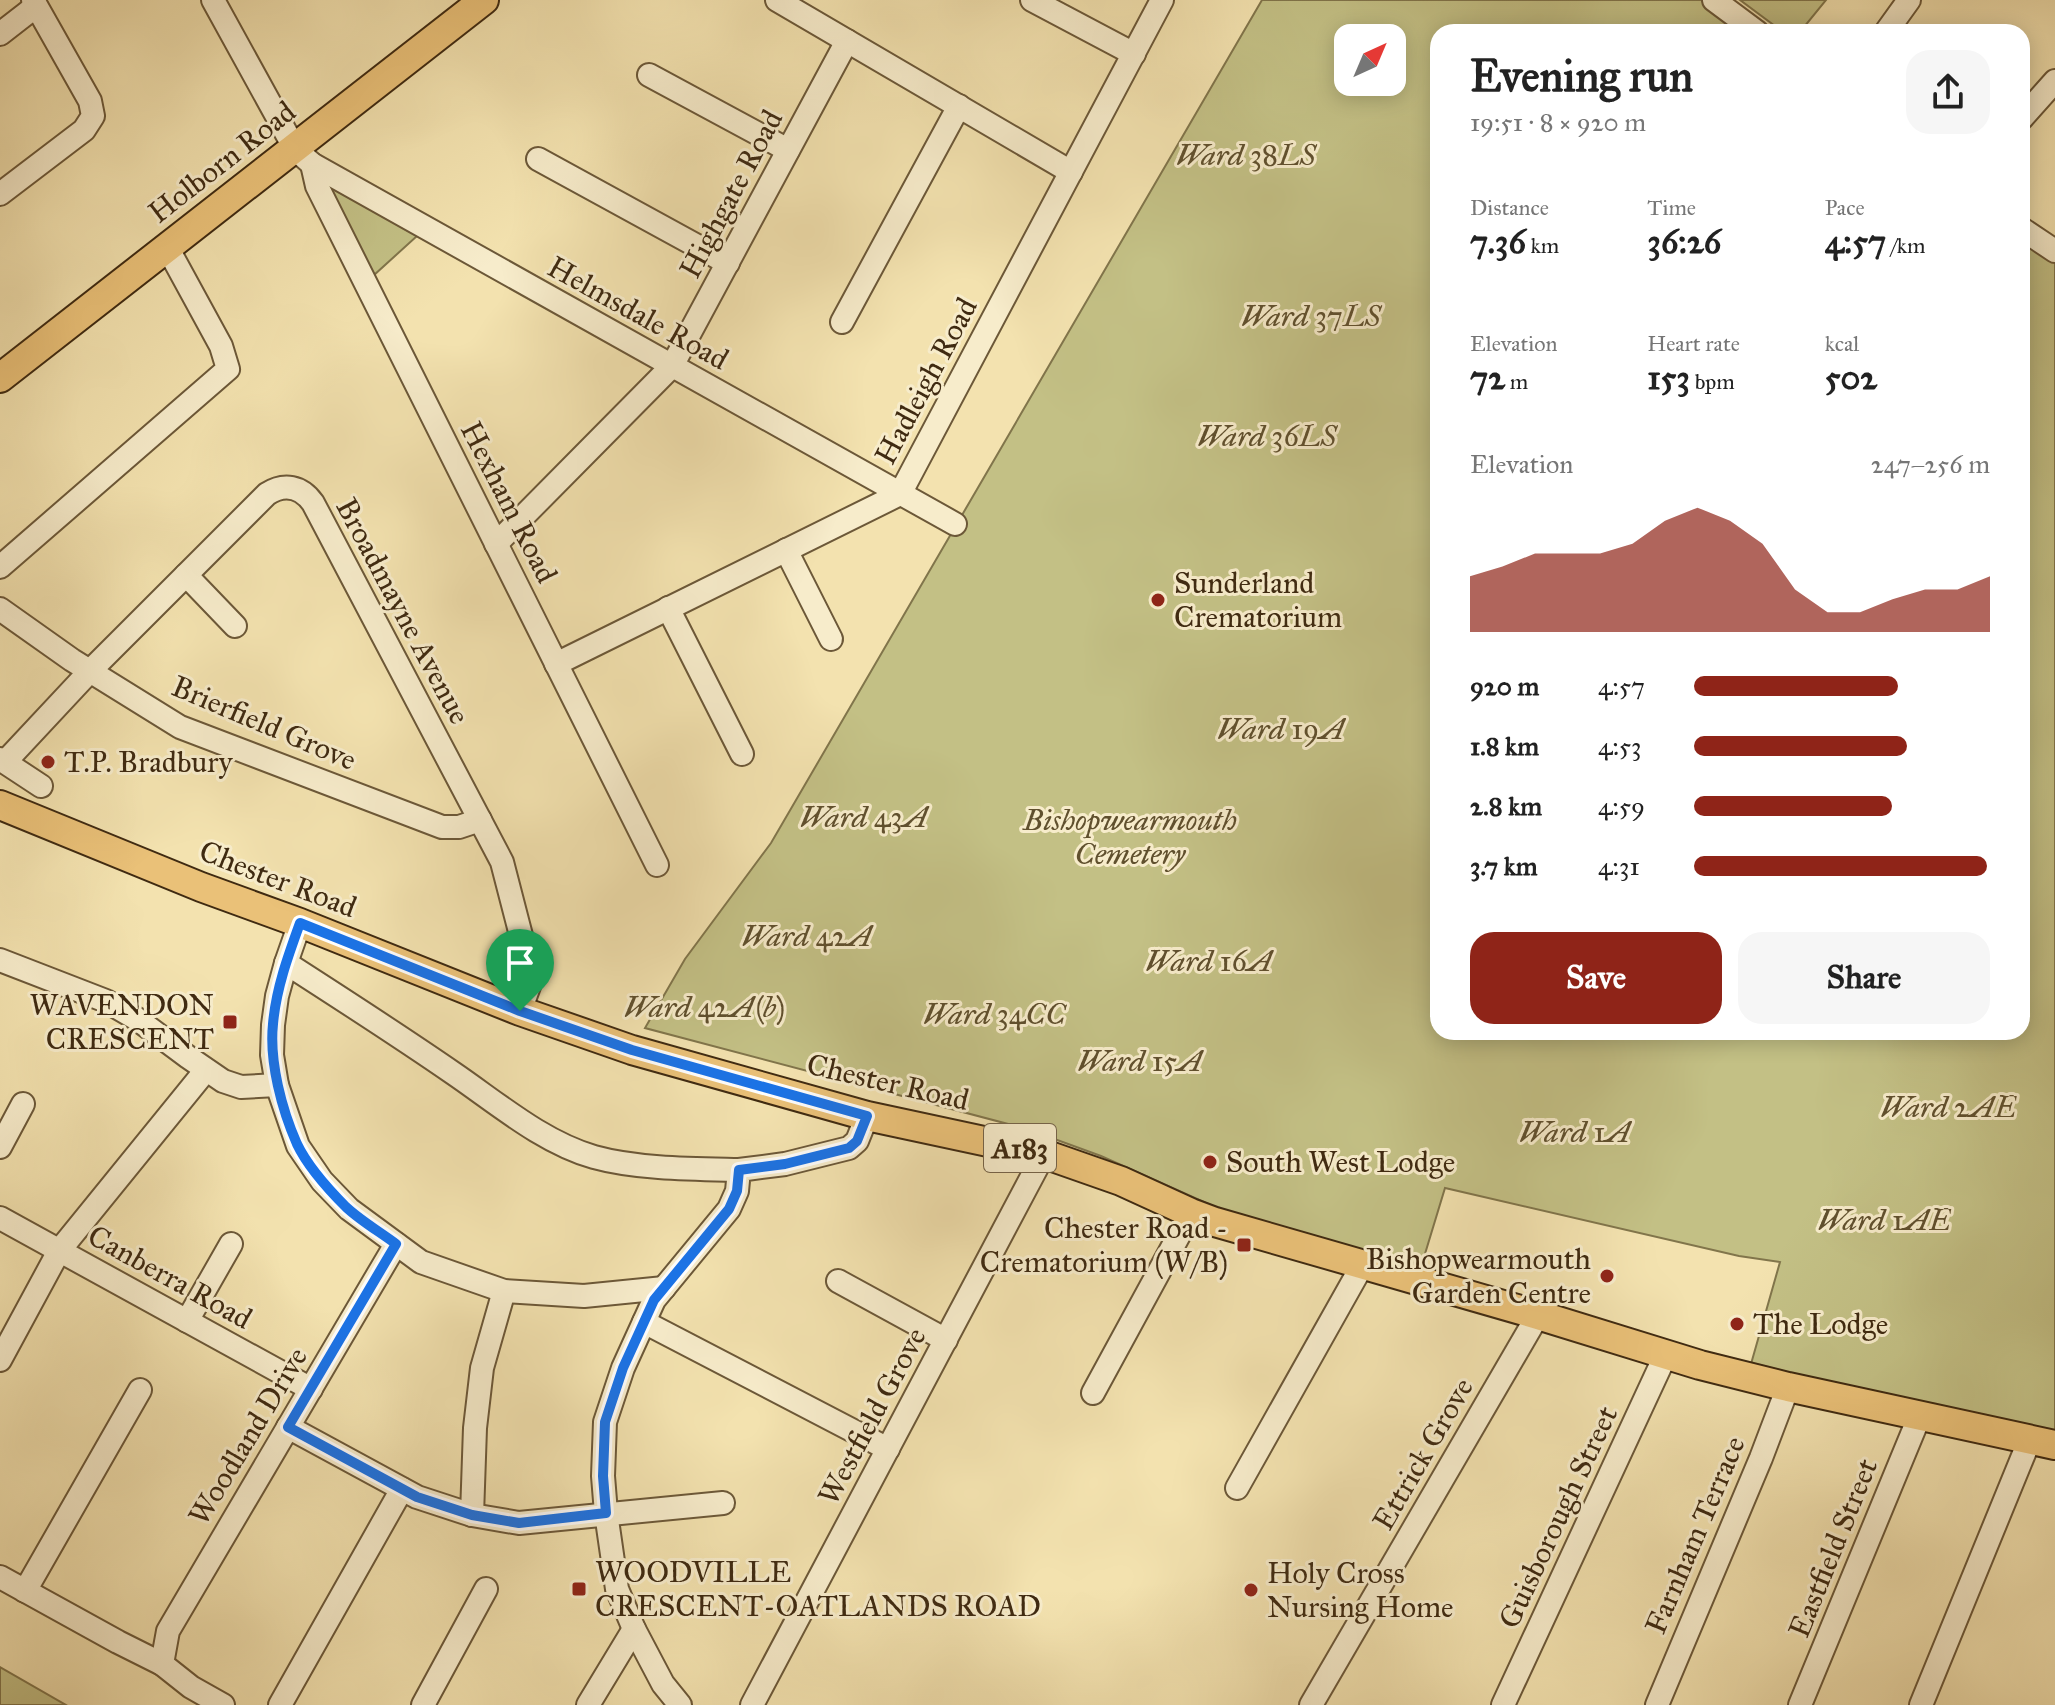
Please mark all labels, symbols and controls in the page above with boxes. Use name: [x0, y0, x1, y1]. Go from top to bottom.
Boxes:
north arrow: [1334, 24, 1406, 96]
map controls: [1334, 24, 1406, 96]
text: Evening run: [1470, 49, 1693, 103]
button: share: [1906, 50, 1990, 134]
street label: Holborn Road: [141, 93, 303, 231]
street label: Highgate Road: [672, 104, 790, 284]
text: 19:51 · 8 × 920 m: [1470, 106, 1646, 138]
park label: Ward 38LS: [1176, 137, 1318, 173]
text: Distance: [1470, 194, 1549, 221]
text: Time: [1647, 194, 1696, 221]
text: Pace: [1825, 194, 1865, 221]
text: 7.36: [1470, 221, 1526, 262]
text: 36:26: [1647, 221, 1721, 262]
text: 4:57: [1825, 221, 1886, 262]
text: km: [1526, 232, 1559, 259]
text: /km: [1886, 232, 1925, 259]
street label: Helmsdale Road: [541, 249, 735, 377]
street label: Hadleigh Road: [867, 292, 985, 470]
park label: Ward 37LS: [1241, 298, 1383, 334]
text: Elevation: [1470, 330, 1557, 357]
text: Heart rate: [1647, 330, 1740, 357]
text: kcal: [1825, 330, 1859, 357]
text: 72: [1470, 357, 1505, 398]
text: 153: [1647, 357, 1690, 398]
text: 502: [1825, 357, 1877, 398]
text: m: [1505, 368, 1528, 395]
text: bpm: [1690, 368, 1735, 395]
street label: Hexham Road: [453, 415, 565, 589]
park label: Ward 36LS: [1197, 418, 1339, 454]
text: Elevation: [1470, 448, 1573, 480]
text: 247–256 m: [1871, 448, 1990, 480]
street label: Broadmayne Avenue: [328, 492, 478, 730]
place label: Sunderland Crematorium: [1174, 565, 1342, 635]
marker: Sunderland Crematorium: [1149, 591, 1167, 609]
street label: Brierfield Grove: [166, 668, 362, 778]
text: 920 m: [1470, 670, 1539, 702]
text: 4:57: [1598, 670, 1645, 702]
park label: Ward 19A: [1217, 711, 1346, 747]
text: 1.8 km: [1470, 730, 1539, 762]
text: 4:53: [1598, 730, 1642, 762]
place label: T.P. Bradbury: [64, 744, 234, 780]
marker: T.P. Bradbury: [39, 753, 57, 771]
text: 2.8 km: [1470, 790, 1542, 822]
text: 4:59: [1598, 790, 1645, 822]
park label: Ward 43A: [800, 799, 929, 835]
park label: Bishopwearmouth Cemetery: [1021, 802, 1237, 872]
street label: Chester Road: [194, 833, 362, 925]
text: 3.7 km: [1470, 850, 1538, 882]
text: 4:31: [1598, 850, 1640, 882]
park label: Ward 42A: [741, 918, 874, 954]
pin: [486, 929, 554, 1011]
button: Save: [1470, 932, 1722, 1024]
button: Share: [1738, 932, 1990, 1024]
icon: arrive: [498, 941, 542, 985]
park label: Ward 16A: [1145, 943, 1274, 979]
place label: WAVENDON CRESCENT: [29, 987, 214, 1057]
park label: Ward 42A(b): [623, 989, 785, 1026]
park label: Ward 34CC: [923, 996, 1067, 1032]
marker: WAVENDON CRESCENT: [221, 1013, 239, 1031]
park label: Ward 15A: [1077, 1043, 1204, 1079]
street label: Chester Road: [803, 1046, 973, 1118]
park label: Ward 2AE: [1880, 1089, 2017, 1125]
park label: Ward 1A: [1519, 1114, 1632, 1150]
road number: A183: [984, 1124, 1056, 1172]
place label: South West Lodge: [1226, 1144, 1455, 1180]
marker: South West Lodge: [1201, 1153, 1219, 1171]
park label: Ward 1AE: [1817, 1202, 1952, 1238]
place label: Chester Road - Crematorium (W/B): [980, 1210, 1228, 1281]
street label: Canberra Road: [82, 1217, 258, 1337]
marker: Chester Road - Crematorium (W/B): [1235, 1236, 1253, 1254]
place label: Bishopwearmouth Garden Centre: [1366, 1241, 1591, 1311]
marker: Bishopwearmouth Garden Centre: [1598, 1267, 1616, 1285]
place label: The Lodge: [1753, 1306, 1888, 1342]
marker: The Lodge: [1728, 1315, 1746, 1333]
street label: Westfield Grove: [810, 1321, 934, 1511]
street label: Woodland Drive: [181, 1341, 315, 1531]
street label: Ettrick Grove: [1365, 1371, 1481, 1537]
street label: Guisborough Street: [1491, 1400, 1625, 1634]
street label: Farnham Terrace: [1637, 1431, 1753, 1639]
street label: Eastfield Street: [1781, 1453, 1885, 1643]
place label: WOODVILLE CRESCENT-OATLANDS ROAD: [595, 1554, 1041, 1624]
place label: Holy Cross Nursing Home: [1267, 1555, 1454, 1625]
marker: WOODVILLE CRESCENT-OATLANDS ROAD: [570, 1580, 588, 1598]
marker: Holy Cross Nursing Home: [1242, 1581, 1260, 1599]

